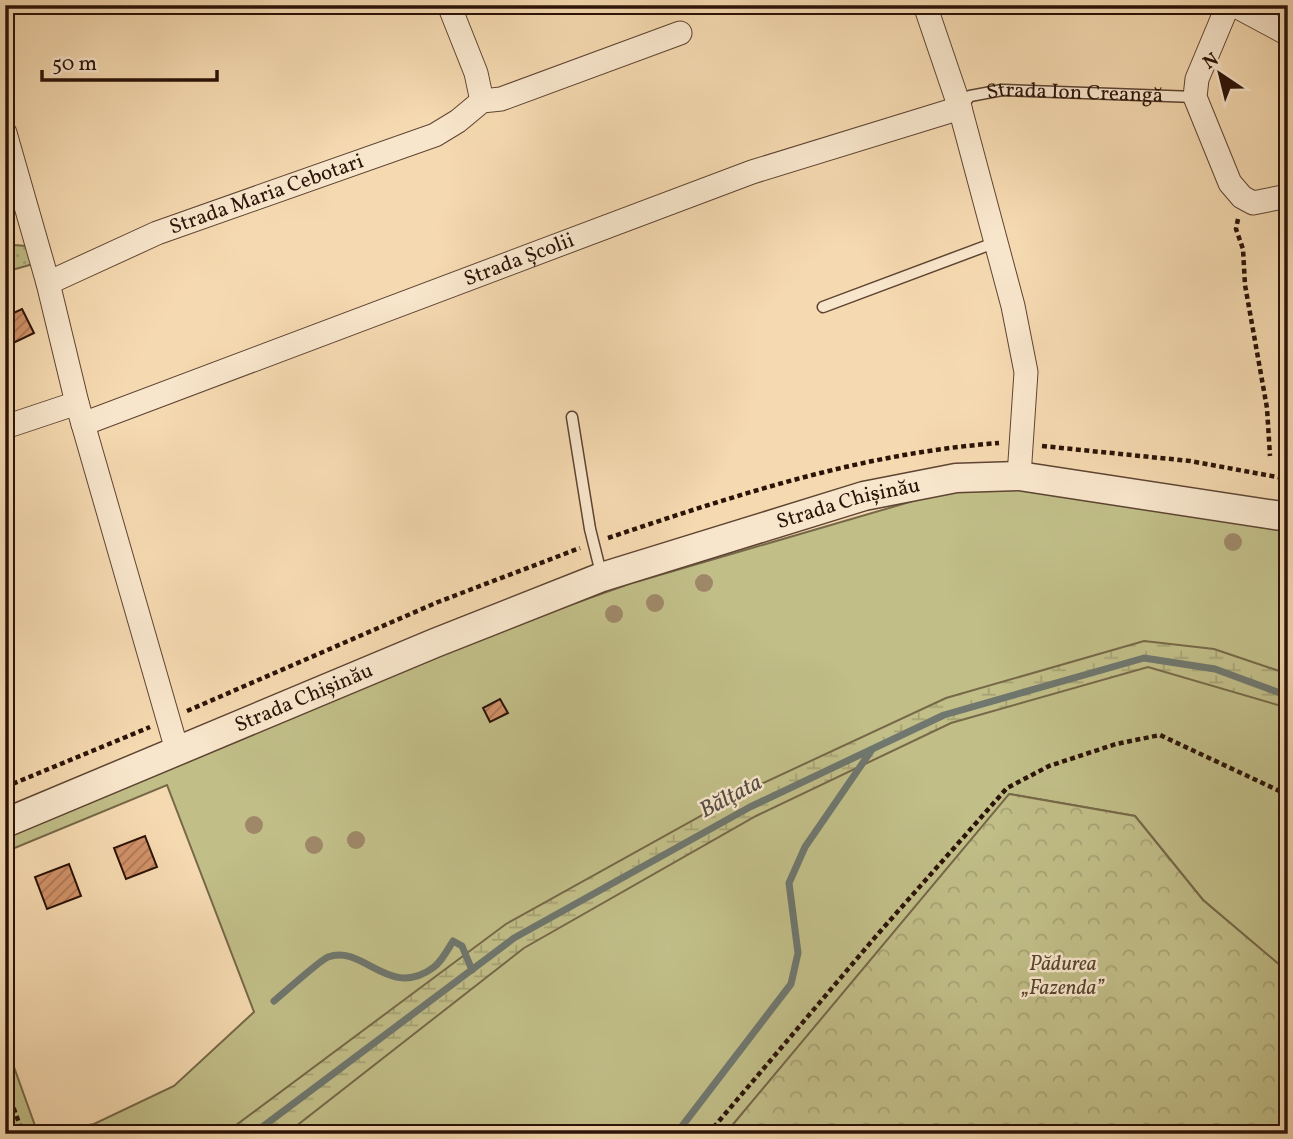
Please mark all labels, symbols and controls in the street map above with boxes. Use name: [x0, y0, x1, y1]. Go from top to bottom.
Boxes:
scale bar: [42, 38, 217, 82]
north arrow: [1184, 38, 1254, 108]
text: N: [1198, 47, 1225, 76]
text: 50 m: [52, 50, 97, 79]
street label: Strada Ion Creangă: [984, 75, 1164, 110]
street label: Strada Maria Cebotari: [165, 147, 367, 242]
street label: Strada Școlii: [460, 226, 578, 294]
street label: Strada Chișinău: [773, 471, 923, 537]
street label: Strada Chișinău: [230, 656, 378, 740]
water label: Bălţata: [694, 767, 768, 827]
park label: Pădurea „Fazenda”: [1021, 950, 1105, 1003]

